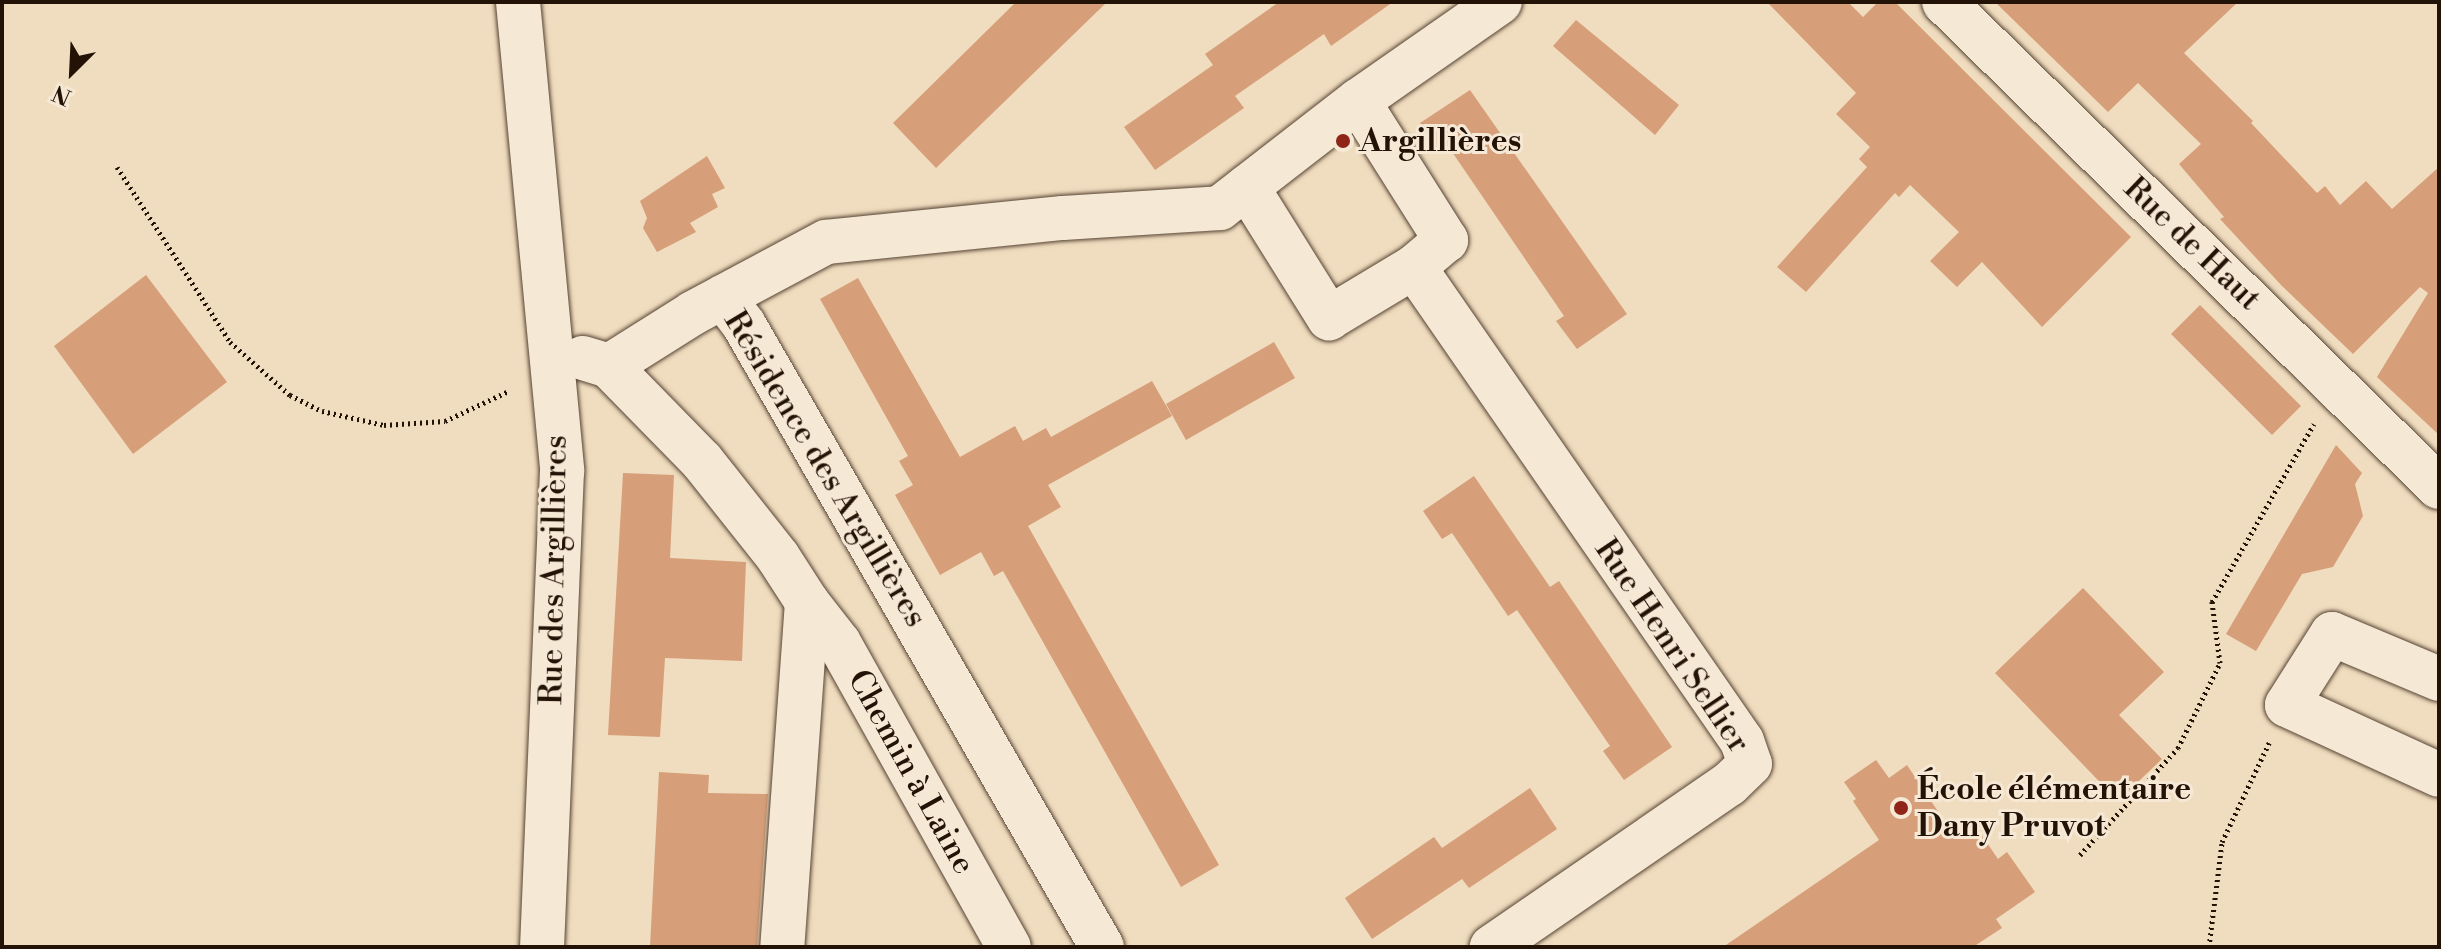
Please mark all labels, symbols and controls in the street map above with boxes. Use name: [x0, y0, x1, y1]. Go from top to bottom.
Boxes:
north arrow: [32, 32, 112, 112]
text: N: [49, 79, 75, 110]
place label: Argillières: [1359, 122, 1521, 160]
marker: Argillières: [1334, 132, 1352, 150]
street label: Rue de Haut: [2116, 169, 2268, 319]
street label: Résidence des Argillières: [715, 304, 935, 634]
street label: Rue des Argillières: [532, 435, 576, 705]
street label: Rue Henri Sellier: [1586, 532, 1758, 760]
street label: Chemin à Laine: [839, 663, 983, 881]
place label: École élémentaire Dany Pruvot: [1917, 771, 2191, 846]
marker: École élémentaire Dany Pruvot: [1892, 799, 1910, 817]

